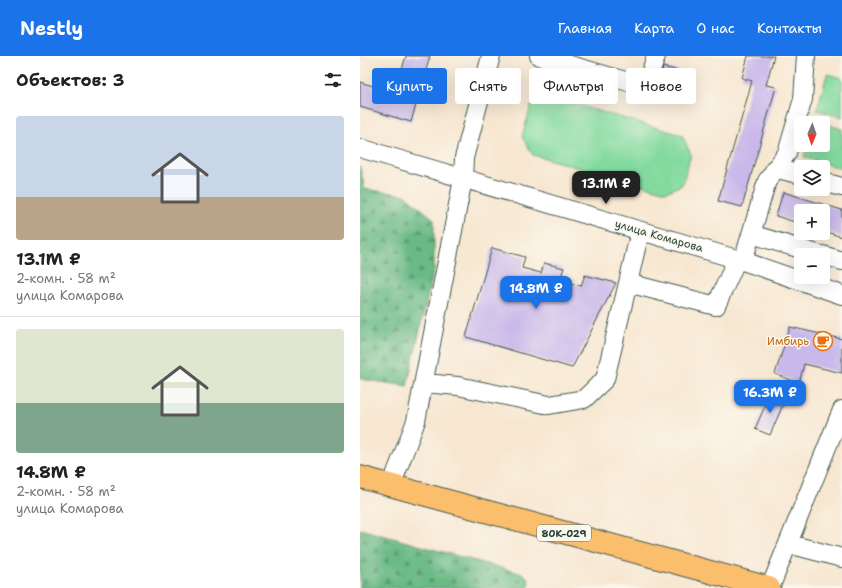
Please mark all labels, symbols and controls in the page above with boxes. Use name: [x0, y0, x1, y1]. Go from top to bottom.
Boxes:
text: Nestly: [20, 16, 83, 41]
text: Главная: [558, 19, 612, 37]
text: Карта: [634, 19, 674, 37]
text: О нас: [696, 19, 735, 37]
text: Контакты: [757, 19, 822, 37]
chip: Купить: [372, 68, 447, 104]
chip: Снять: [455, 68, 521, 104]
chip: Фильтры: [529, 68, 618, 104]
chip: Новое: [626, 68, 696, 104]
text: Объектов: 3: [16, 69, 125, 91]
icon: filters: [322, 69, 344, 91]
north arrow: [794, 116, 830, 152]
map controls: [794, 116, 830, 284]
icon: home: [144, 142, 216, 214]
button: layers: [794, 160, 830, 196]
pin: 13.1M ₽: [569, 171, 643, 205]
text: 13.1M ₽: [581, 175, 631, 192]
button: +: [794, 204, 830, 240]
street label: улица Комарова: [613, 216, 705, 256]
text: 13.1M ₽: [16, 248, 81, 270]
button: −: [794, 248, 830, 284]
text: 2-комн. · 58 m²: [16, 270, 116, 287]
pin: 14.8M ₽: [499, 276, 573, 310]
text: 14.8M ₽: [509, 280, 563, 297]
text: улица Комарова: [16, 287, 124, 304]
cafe icon: Имбирь: [812, 330, 834, 352]
place label: Имбирь: [767, 334, 809, 349]
icon: home: [144, 355, 216, 427]
pin: 16.3M ₽: [733, 380, 807, 414]
text: 16.3M ₽: [743, 384, 797, 401]
text: 14.8M ₽: [16, 461, 86, 483]
text: 2-комн. · 58 m²: [16, 483, 116, 500]
text: улица Комарова: [16, 500, 124, 517]
road number: 80К-029: [537, 525, 591, 541]

